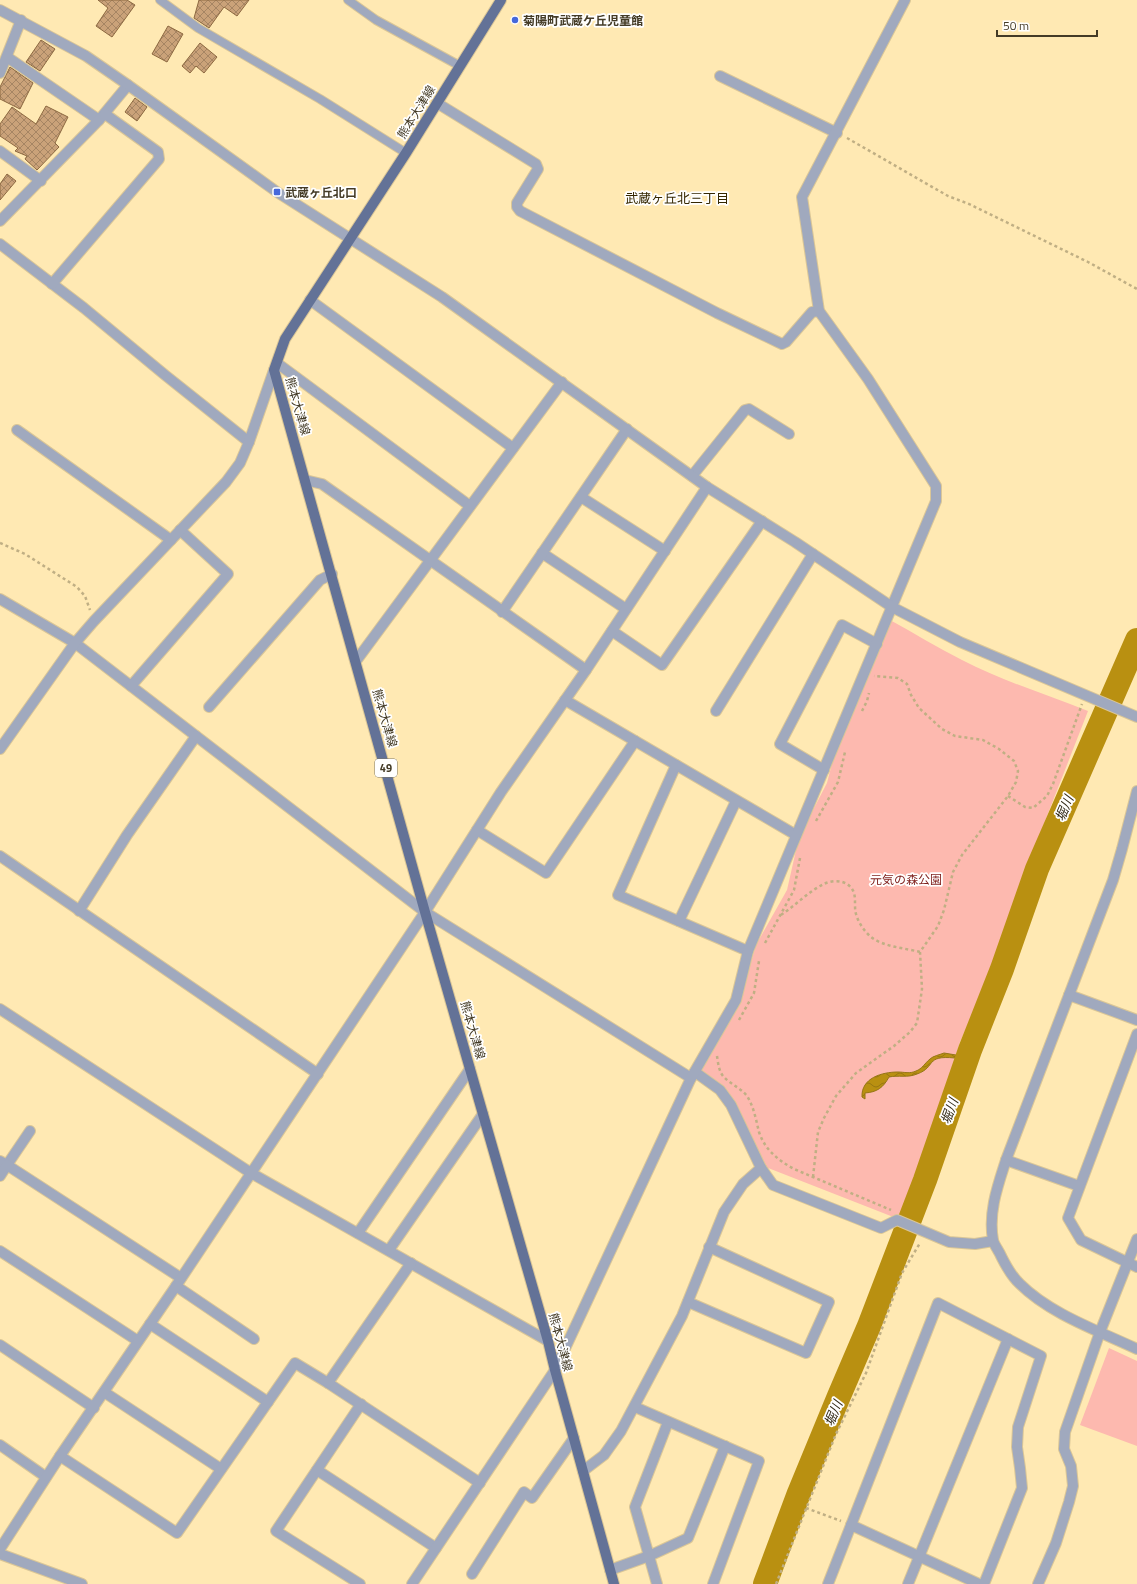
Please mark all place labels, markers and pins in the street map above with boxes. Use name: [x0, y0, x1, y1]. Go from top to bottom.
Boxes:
place label: 菊陽町武蔵ケ丘児童館: [523, 11, 643, 30]
marker: 菊陽町武蔵ケ丘児童館: [510, 15, 520, 25]
place label: 武蔵ヶ丘北口: [285, 183, 357, 202]
marker: 武蔵ヶ丘北口: [272, 187, 282, 197]

